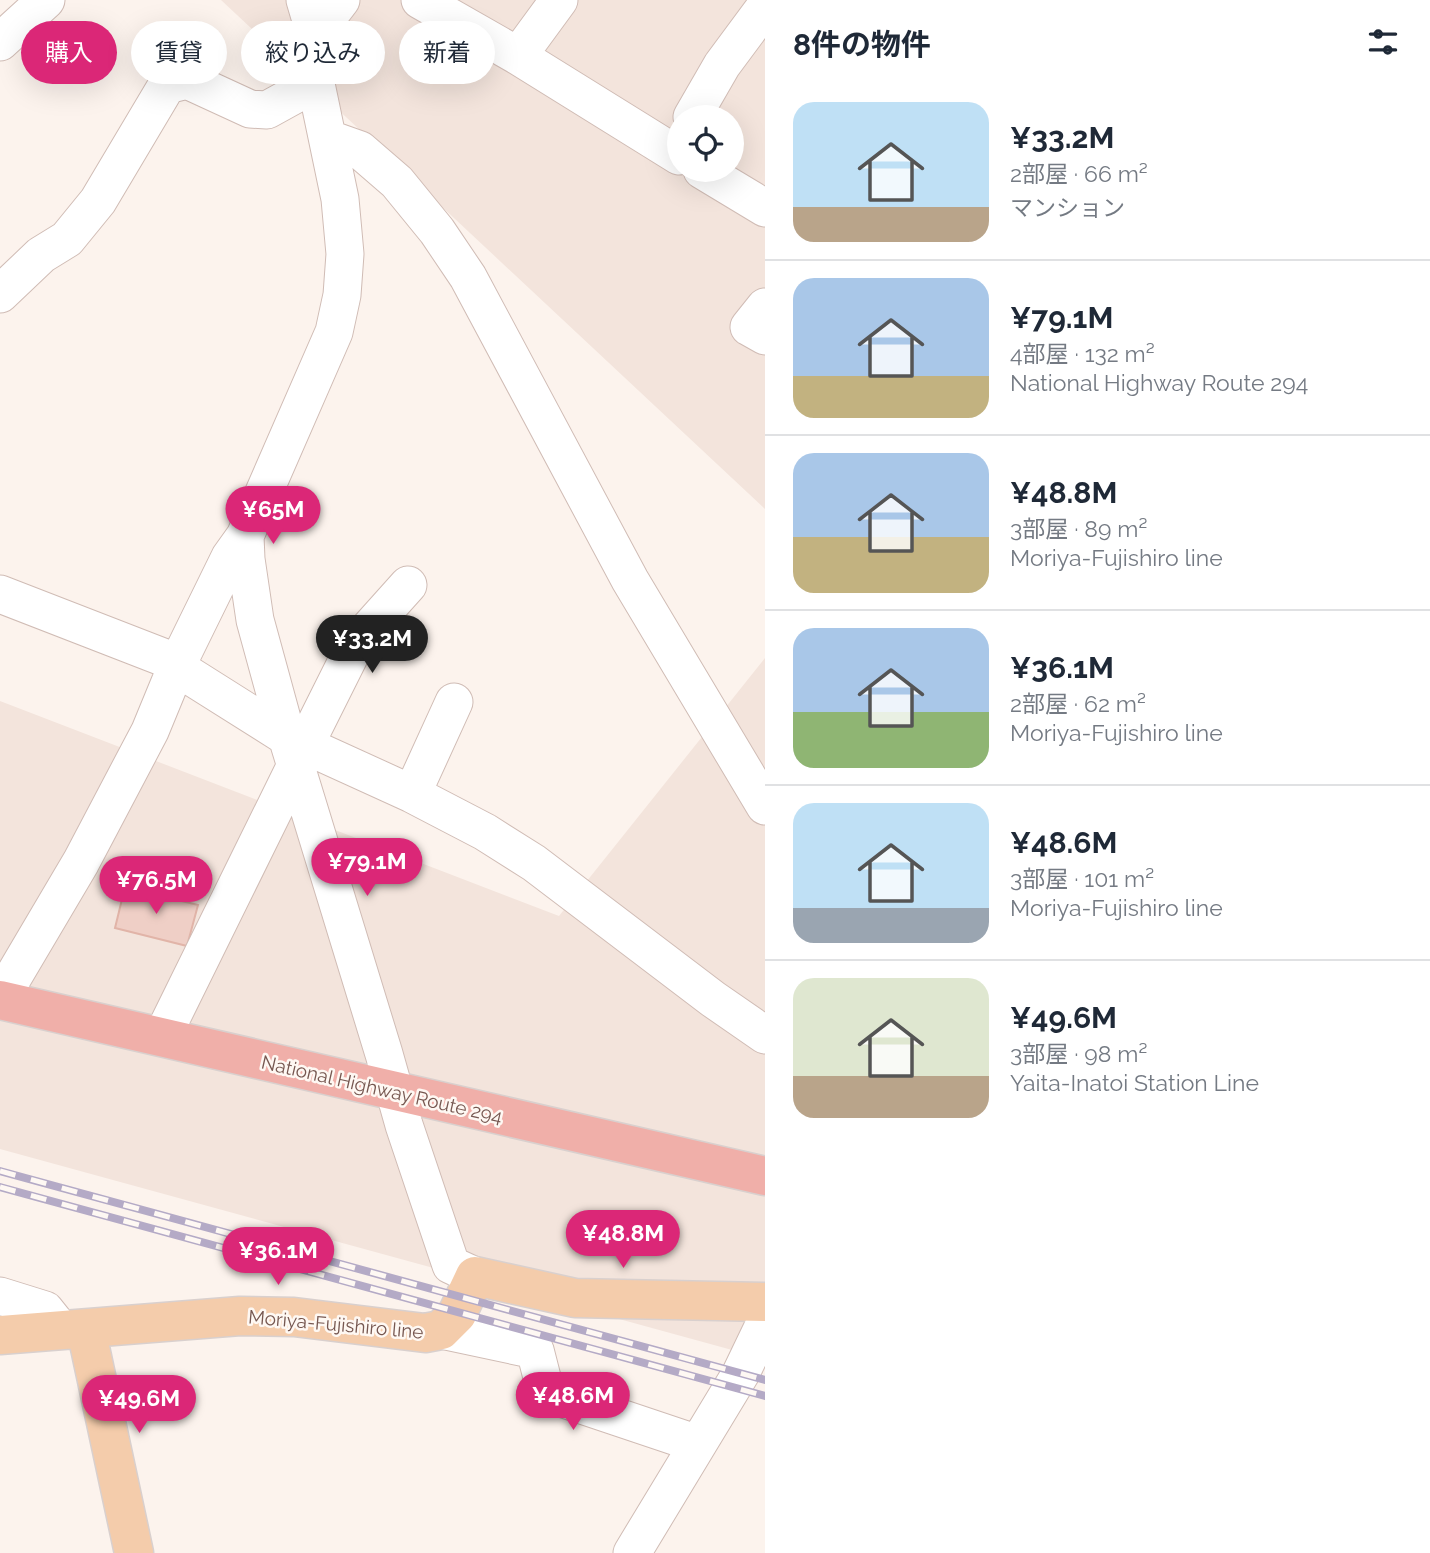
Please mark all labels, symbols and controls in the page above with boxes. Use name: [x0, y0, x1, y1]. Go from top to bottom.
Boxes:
chip: 購入: [21, 21, 117, 84]
chip: 賃貸: [131, 21, 227, 84]
chip: 絞り込み: [241, 21, 385, 84]
chip: 新着: [399, 21, 495, 84]
icon: filters: [1364, 23, 1402, 61]
text: 8件の物件: [793, 27, 931, 62]
map controls: [667, 105, 744, 182]
button: locate: [667, 105, 744, 182]
text: ¥33.2M: [1010, 120, 1114, 155]
icon: home: [849, 130, 933, 214]
text: 2部屋 · 66 m²: [1010, 160, 1148, 187]
text: マンション: [1010, 194, 1125, 221]
text: ¥79.1M: [1010, 300, 1113, 335]
icon: home: [849, 306, 933, 390]
text: 4部屋 · 132 m²: [1010, 340, 1155, 367]
text: National Highway Route 294: [1010, 369, 1308, 396]
text: ¥48.8M: [1010, 475, 1117, 510]
icon: home: [849, 481, 933, 565]
pin: ¥65M: [232, 486, 314, 546]
text: ¥65M: [242, 495, 304, 522]
text: 3部屋 · 89 m²: [1010, 515, 1147, 542]
text: Moriya-Fujishiro line: [1010, 544, 1223, 571]
pin: ¥33.2M: [315, 616, 429, 675]
text: ¥33.2M: [332, 624, 412, 651]
text: ¥36.1M: [1010, 650, 1114, 685]
icon: home: [849, 656, 933, 740]
text: 2部屋 · 62 m²: [1010, 690, 1146, 717]
text: Moriya-Fujishiro line: [1010, 719, 1223, 746]
text: ¥48.6M: [1010, 825, 1118, 860]
icon: home: [849, 831, 933, 915]
pin: ¥79.1M: [310, 838, 424, 898]
text: ¥79.1M: [327, 847, 407, 874]
pin: ¥76.5M: [99, 856, 213, 916]
text: ¥76.5M: [115, 865, 197, 892]
text: 3部屋 · 101 m²: [1010, 865, 1154, 892]
text: Moriya-Fujishiro line: [1010, 894, 1223, 921]
text: ¥49.6M: [1010, 1000, 1117, 1035]
icon: home: [849, 1006, 933, 1090]
text: 3部屋 · 98 m²: [1010, 1040, 1147, 1067]
street label: National Highway Route 294: [259, 1051, 505, 1127]
text: Yaita-Inatoi Station Line: [1010, 1069, 1259, 1096]
pin: ¥48.8M: [566, 1210, 680, 1270]
text: ¥48.8M: [582, 1219, 664, 1246]
pin: ¥36.1M: [221, 1228, 335, 1287]
text: ¥36.1M: [238, 1236, 318, 1263]
street label: Moriya-Fujishiro line: [247, 1305, 425, 1343]
pin: ¥48.6M: [516, 1372, 630, 1432]
pin: ¥49.6M: [82, 1376, 196, 1435]
text: ¥48.6M: [532, 1381, 614, 1408]
text: ¥49.6M: [98, 1384, 180, 1411]

